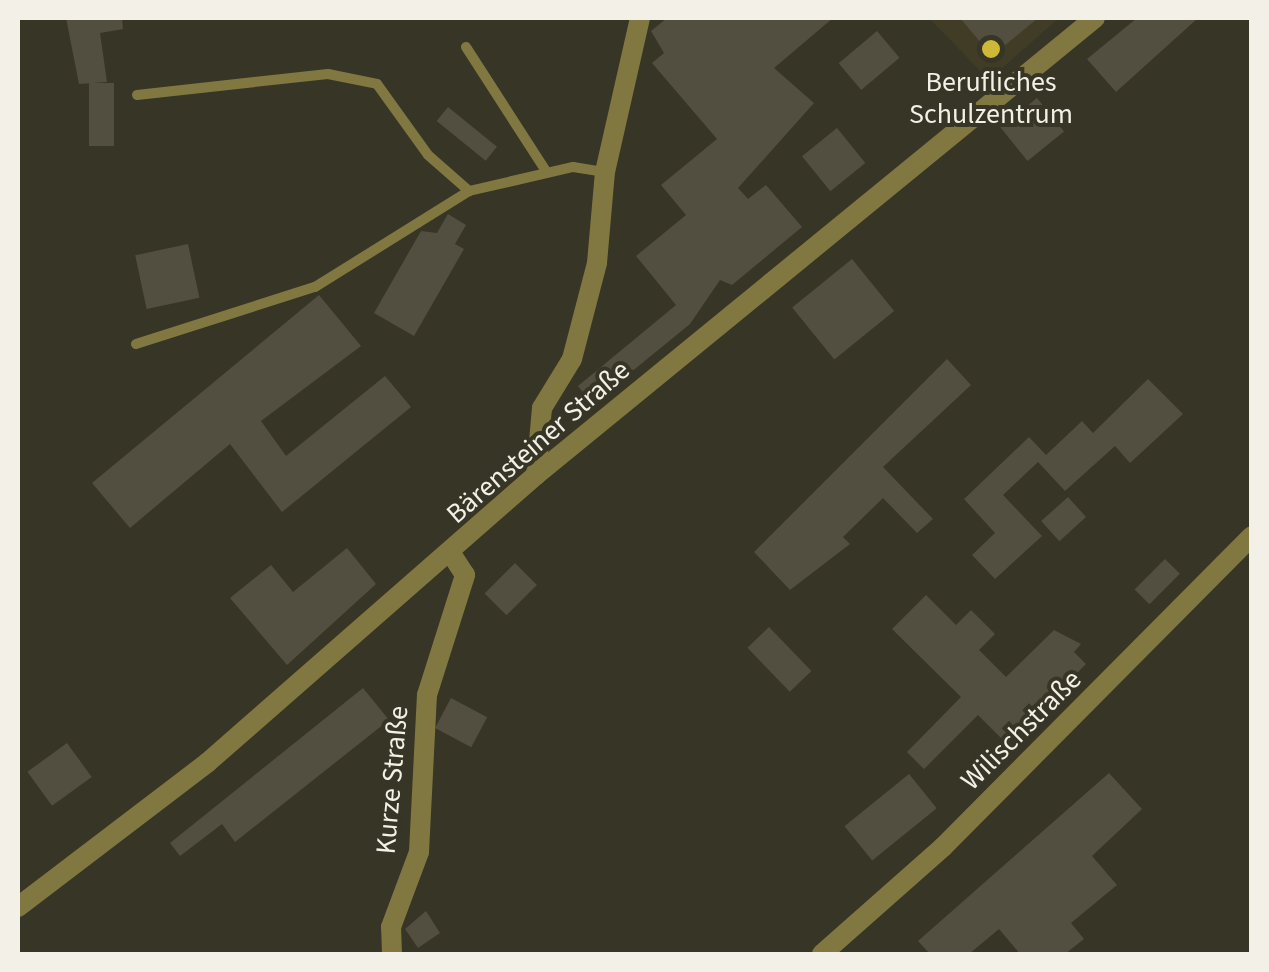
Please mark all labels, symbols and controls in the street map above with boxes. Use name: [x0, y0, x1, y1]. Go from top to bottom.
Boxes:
marker: Berufliches Schulzentrum: [980, 38, 1002, 60]
place label: Berufliches Schulzentrum: [909, 65, 1073, 131]
street label: Bärensteiner Straße: [440, 353, 636, 531]
street label: Wilischstraße: [954, 663, 1088, 797]
street label: Kurze Straße: [369, 704, 415, 856]

